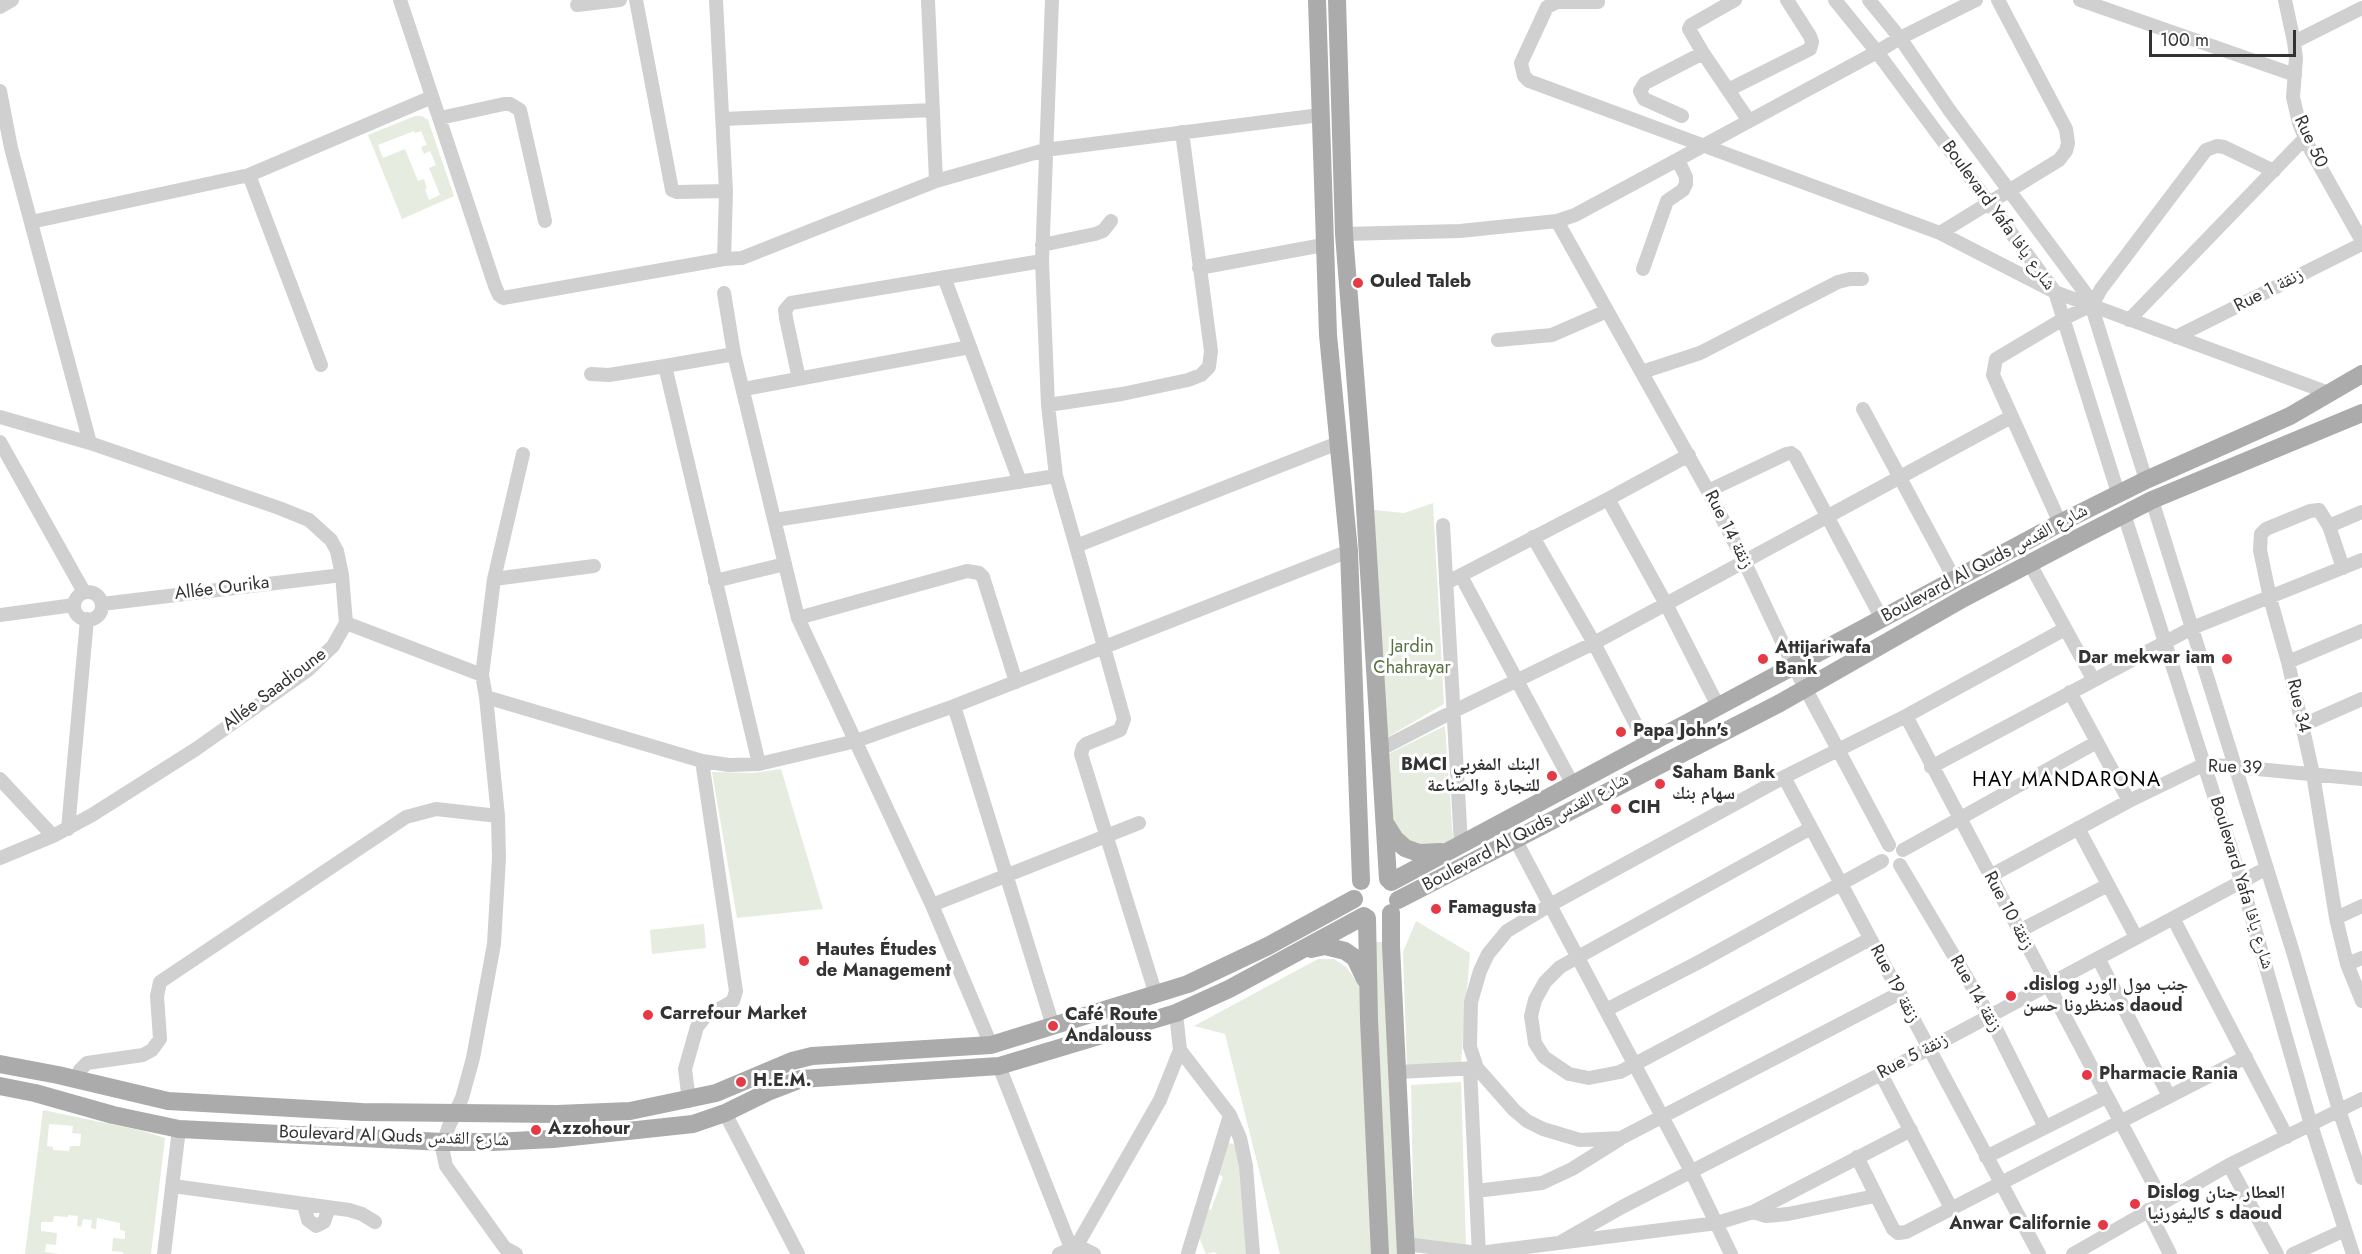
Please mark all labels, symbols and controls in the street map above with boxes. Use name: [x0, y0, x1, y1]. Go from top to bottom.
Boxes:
scale bar: [2152, 18, 2299, 56]
text: 100 m: [2160, 27, 2209, 53]
street label: Rue 50: [2289, 112, 2331, 172]
street label: Boulevard Yafa شارع يافا: [1937, 137, 2059, 295]
street label: Rue 1 زنقة: [2231, 264, 2307, 318]
place label: Ouled Taleb: [1370, 272, 1471, 294]
marker: Ouled Taleb: [1351, 276, 1365, 290]
street label: Rue 14 زنقة: [1699, 487, 1757, 573]
street label: Boulevard Al Quds شارع القدس: [1878, 500, 2092, 628]
street label: Allée Ourika: [173, 572, 271, 606]
park label: Jardin Chahrayar: [1373, 637, 1451, 680]
place label: Attijariwafa Bank: [1775, 638, 1871, 680]
street label: Allée Saadioune: [219, 644, 331, 736]
place label: Dar mekwar iam: [2078, 648, 2215, 670]
marker: Attijariwafa Bank: [1756, 652, 1770, 666]
marker: Dar mekwar iam: [2220, 652, 2234, 666]
street label: Rue 34: [2281, 677, 2315, 735]
place label: Papa John's: [1633, 721, 1728, 743]
marker: Papa John's: [1614, 725, 1628, 739]
place label: BMCI البنك المغربي للتجارة والصناعة: [1401, 755, 1540, 798]
street label: Rue 39: [2207, 756, 2263, 780]
place label: Saham Bank سهام بنك: [1672, 763, 1775, 806]
street label: Boulevard Al Quds شارع القدس: [1419, 769, 1633, 897]
marker: BMCI البنك المغربي للتجارة والصناعة: [1545, 769, 1559, 783]
district label: HAY MANDARONA: [1972, 769, 2162, 793]
marker: Saham Bank سهام بنك: [1653, 777, 1667, 791]
street label: Boulevard Yafa شارع يافا: [2204, 794, 2278, 972]
place label: CIH: [1628, 798, 1661, 820]
marker: CIH: [1609, 802, 1623, 816]
street label: Rue 10 زنقة: [1978, 868, 2038, 954]
place label: Famagusta: [1448, 898, 1537, 920]
marker: Famagusta: [1429, 902, 1443, 916]
place label: Hautes Études de Management: [816, 940, 951, 982]
street label: Rue 19 زنقة: [1864, 941, 1924, 1027]
street label: Rue 14 زنقة: [1944, 952, 2006, 1036]
marker: Hautes Études de Management: [797, 954, 811, 968]
place label: .dislog جنب مول الورد منظرونا حسنs daoud: [2023, 975, 2188, 1018]
marker: .dislog جنب مول الورد منظرونا حسنs daoud: [2004, 989, 2018, 1003]
place label: Carrefour Market: [660, 1004, 806, 1026]
place label: Café Route Andalouss: [1065, 1005, 1158, 1048]
marker: Carrefour Market: [641, 1008, 655, 1022]
marker: Café Route Andalouss: [1046, 1019, 1060, 1033]
street label: Rue 5 زنقة: [1874, 1029, 1952, 1085]
place label: Pharmacie Rania: [2099, 1064, 2238, 1086]
marker: Pharmacie Rania: [2080, 1068, 2094, 1082]
place label: H.E.M.: [753, 1071, 811, 1093]
marker: H.E.M.: [734, 1075, 748, 1089]
place label: Azzohour: [548, 1119, 630, 1141]
street label: Boulevard Al Quds شارع القدس: [279, 1122, 509, 1152]
marker: Azzohour: [529, 1123, 543, 1137]
place label: Dislog العطار جنان كاليفورنيا s daoud: [2147, 1183, 2285, 1226]
marker: Dislog العطار جنان كاليفورنيا s daoud: [2128, 1197, 2142, 1211]
place label: Anwar Californie: [1949, 1214, 2091, 1236]
marker: Anwar Californie: [2096, 1218, 2110, 1232]

